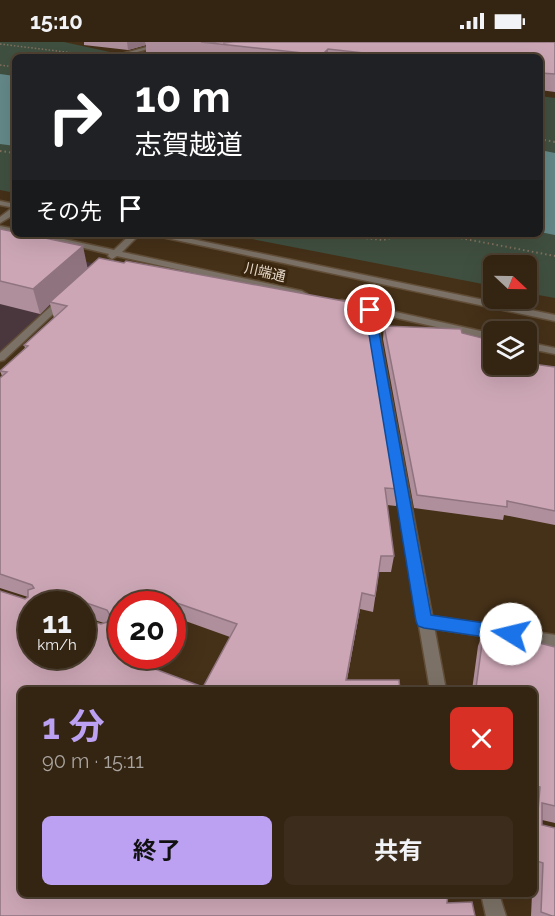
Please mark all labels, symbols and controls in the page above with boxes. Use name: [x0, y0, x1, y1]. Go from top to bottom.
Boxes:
text: 15:10: [30, 8, 83, 34]
text: 10 m: [135, 73, 231, 122]
icon: right: [36, 78, 114, 156]
text: 志賀越道: [135, 129, 243, 160]
icon: arrive: [114, 192, 147, 225]
text: その先: [36, 198, 102, 224]
north arrow: [483, 255, 537, 309]
map controls: [483, 255, 537, 375]
street label: 川端通: [243, 259, 287, 285]
pin: [344, 284, 395, 335]
icon: arrive: [353, 293, 386, 326]
button: layers: [483, 321, 537, 375]
speed limit sign: 20: [108, 591, 186, 669]
position arrow: [479, 602, 543, 666]
text: 11: [42, 605, 72, 640]
text: km/h: [37, 636, 77, 654]
text: 1 分: [42, 705, 104, 747]
button: close: [450, 707, 513, 770]
text: 90 m · 15:11: [42, 749, 144, 773]
button: 終了: [42, 816, 272, 885]
button: 共有: [284, 816, 513, 885]

